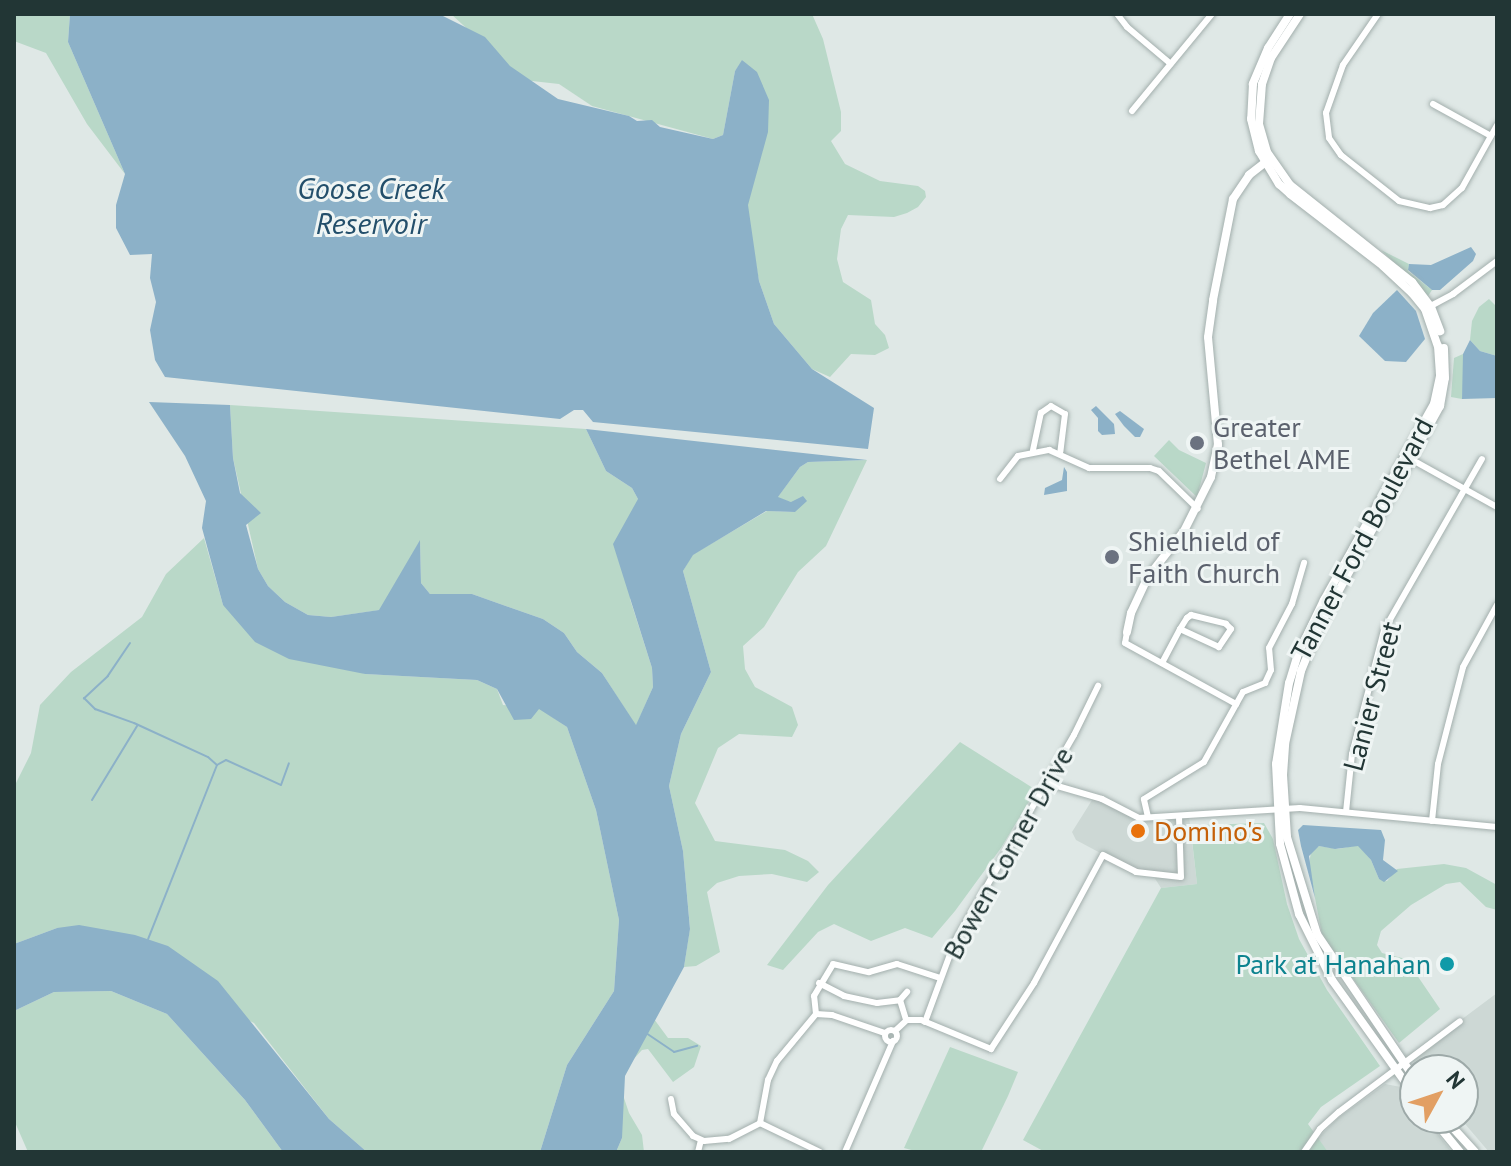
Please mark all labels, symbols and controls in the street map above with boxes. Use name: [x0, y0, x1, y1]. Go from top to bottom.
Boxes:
water label: Goose Creek Reservoir: [297, 170, 445, 240]
place label: Greater Bethel AME: [1213, 410, 1352, 476]
street label: Tanner Ford Boulevard: [1284, 412, 1440, 666]
marker: Greater Bethel AME: [1188, 434, 1206, 452]
place label: Shielhield of Faith Church: [1128, 524, 1280, 590]
marker: Shielhield of Faith Church: [1103, 548, 1121, 566]
street label: Lanier Street: [1336, 618, 1408, 774]
street label: Bowen Corner Drive: [936, 741, 1080, 965]
place label: Domino's: [1154, 814, 1263, 848]
marker: Domino's: [1129, 822, 1147, 840]
place label: Park at Hanahan: [1235, 947, 1431, 981]
marker: Park at Hanahan: [1438, 955, 1456, 973]
north arrow: [1399, 1054, 1479, 1134]
text: N: [1440, 1065, 1471, 1094]

